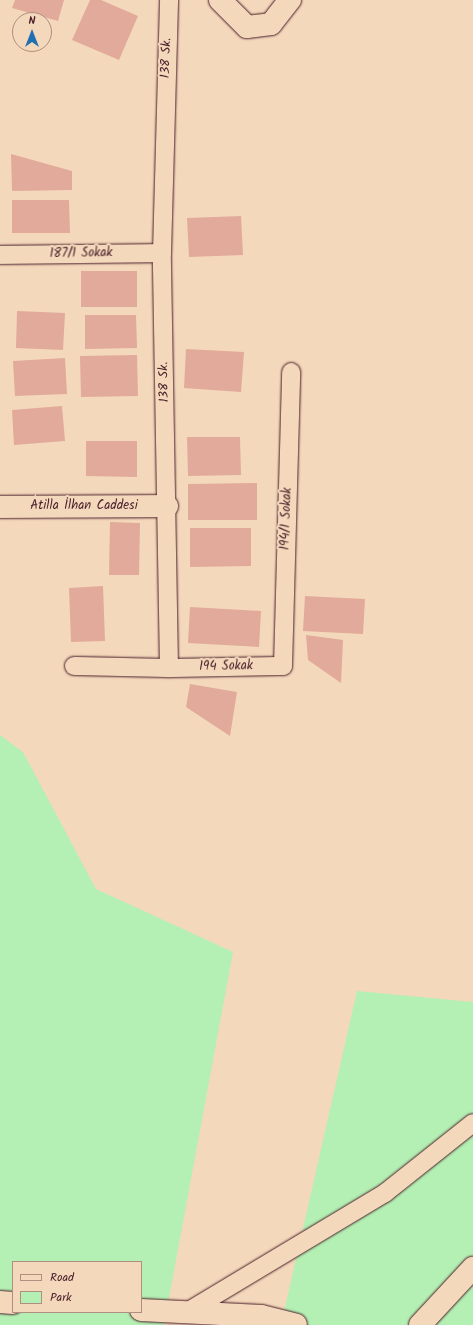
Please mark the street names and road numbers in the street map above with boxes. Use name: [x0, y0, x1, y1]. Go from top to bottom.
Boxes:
street label: 138 Sk.: [158, 37, 176, 79]
street label: 187/1 Sokak: [49, 246, 113, 262]
street label: 138 Sk.: [157, 362, 173, 402]
street label: 194/1 Sokak: [278, 487, 296, 551]
street label: Atilla İlhan Caddesi: [30, 498, 138, 514]
street label: 194 Sokak: [199, 659, 253, 675]

